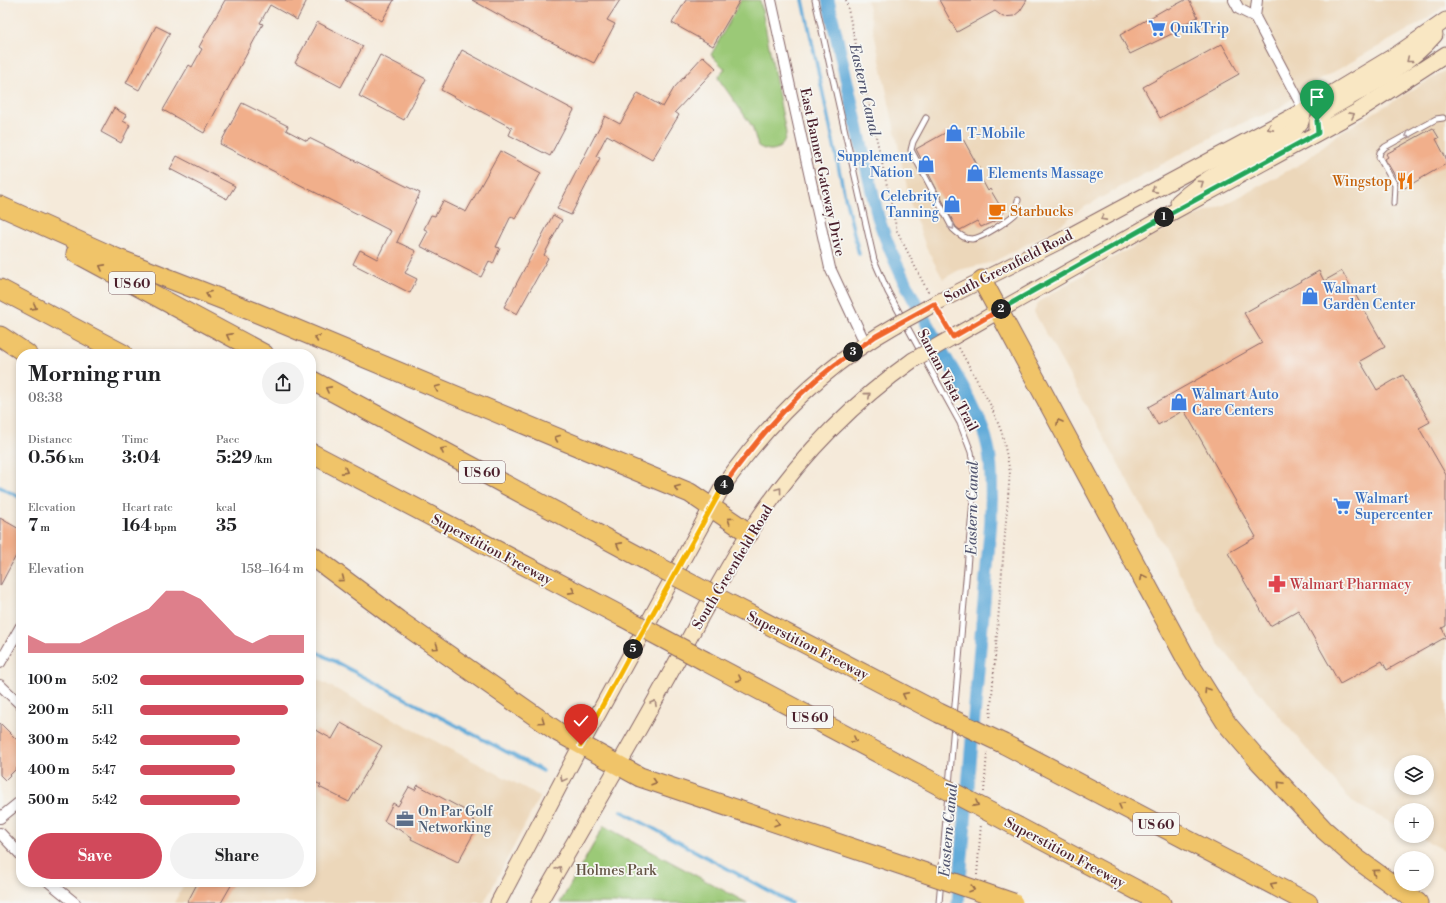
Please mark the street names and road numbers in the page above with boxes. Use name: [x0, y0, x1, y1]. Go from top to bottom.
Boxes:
street label: East Banner Gateway Drive: [795, 86, 849, 258]
street label: South Greenfield Road: [941, 227, 1076, 307]
road number: US 60: [109, 272, 155, 294]
street label: Santan Vista Trail: [913, 326, 982, 435]
road number: US 60: [459, 461, 505, 483]
street label: South Greenfield Road: [689, 502, 777, 633]
street label: Superstition Freeway: [428, 510, 555, 589]
street label: Superstition Freeway: [744, 607, 872, 684]
road number: US 60: [787, 706, 833, 728]
street label: Superstition Freeway: [1001, 813, 1128, 892]
road number: US 60: [1133, 813, 1179, 835]

